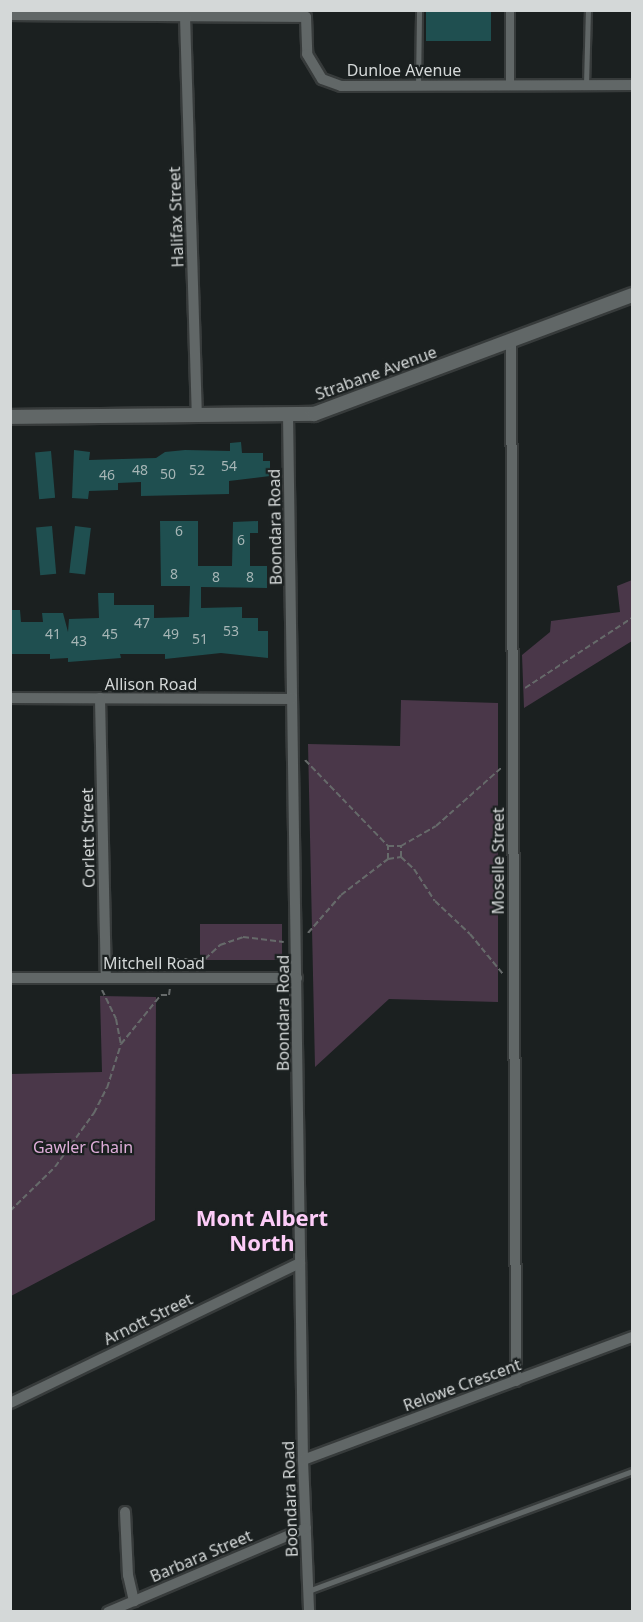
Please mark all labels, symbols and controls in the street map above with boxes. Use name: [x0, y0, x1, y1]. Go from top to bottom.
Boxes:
street label: Dunloe Avenue: [347, 60, 461, 80]
street label: Halifax Street: [165, 166, 187, 268]
street label: Strabane Avenue: [313, 342, 439, 404]
house number: 54: [221, 458, 237, 474]
house number: 48: [132, 462, 148, 478]
house number: 52: [189, 462, 205, 478]
house number: 50: [160, 466, 176, 482]
house number: 46: [99, 467, 115, 483]
street label: Boondara Road: [264, 469, 286, 585]
house number: 6: [175, 523, 183, 539]
house number: 6: [237, 532, 245, 548]
house number: 8: [170, 566, 178, 582]
house number: 8: [212, 569, 220, 585]
house number: 8: [246, 569, 254, 585]
house number: 47: [134, 615, 150, 631]
house number: 53: [223, 623, 239, 639]
house number: 41: [45, 626, 61, 642]
house number: 45: [102, 626, 118, 642]
house number: 49: [163, 626, 179, 642]
house number: 51: [192, 631, 208, 647]
house number: 43: [71, 633, 87, 649]
street label: Allison Road: [105, 674, 197, 694]
street label: Corlett Street: [78, 788, 98, 888]
street label: Moselle Street: [488, 808, 508, 914]
street label: Mitchell Road: [103, 953, 205, 973]
street label: Boondara Road: [273, 955, 293, 1071]
park label: Gawler Chain: [33, 1137, 133, 1157]
district label: Mont Albert North: [196, 1204, 328, 1256]
street label: Arnott Street: [100, 1289, 196, 1349]
street label: Relowe Crescent: [401, 1355, 523, 1415]
street label: Boondara Road: [278, 1441, 302, 1557]
street label: Barbara Street: [147, 1526, 255, 1586]

